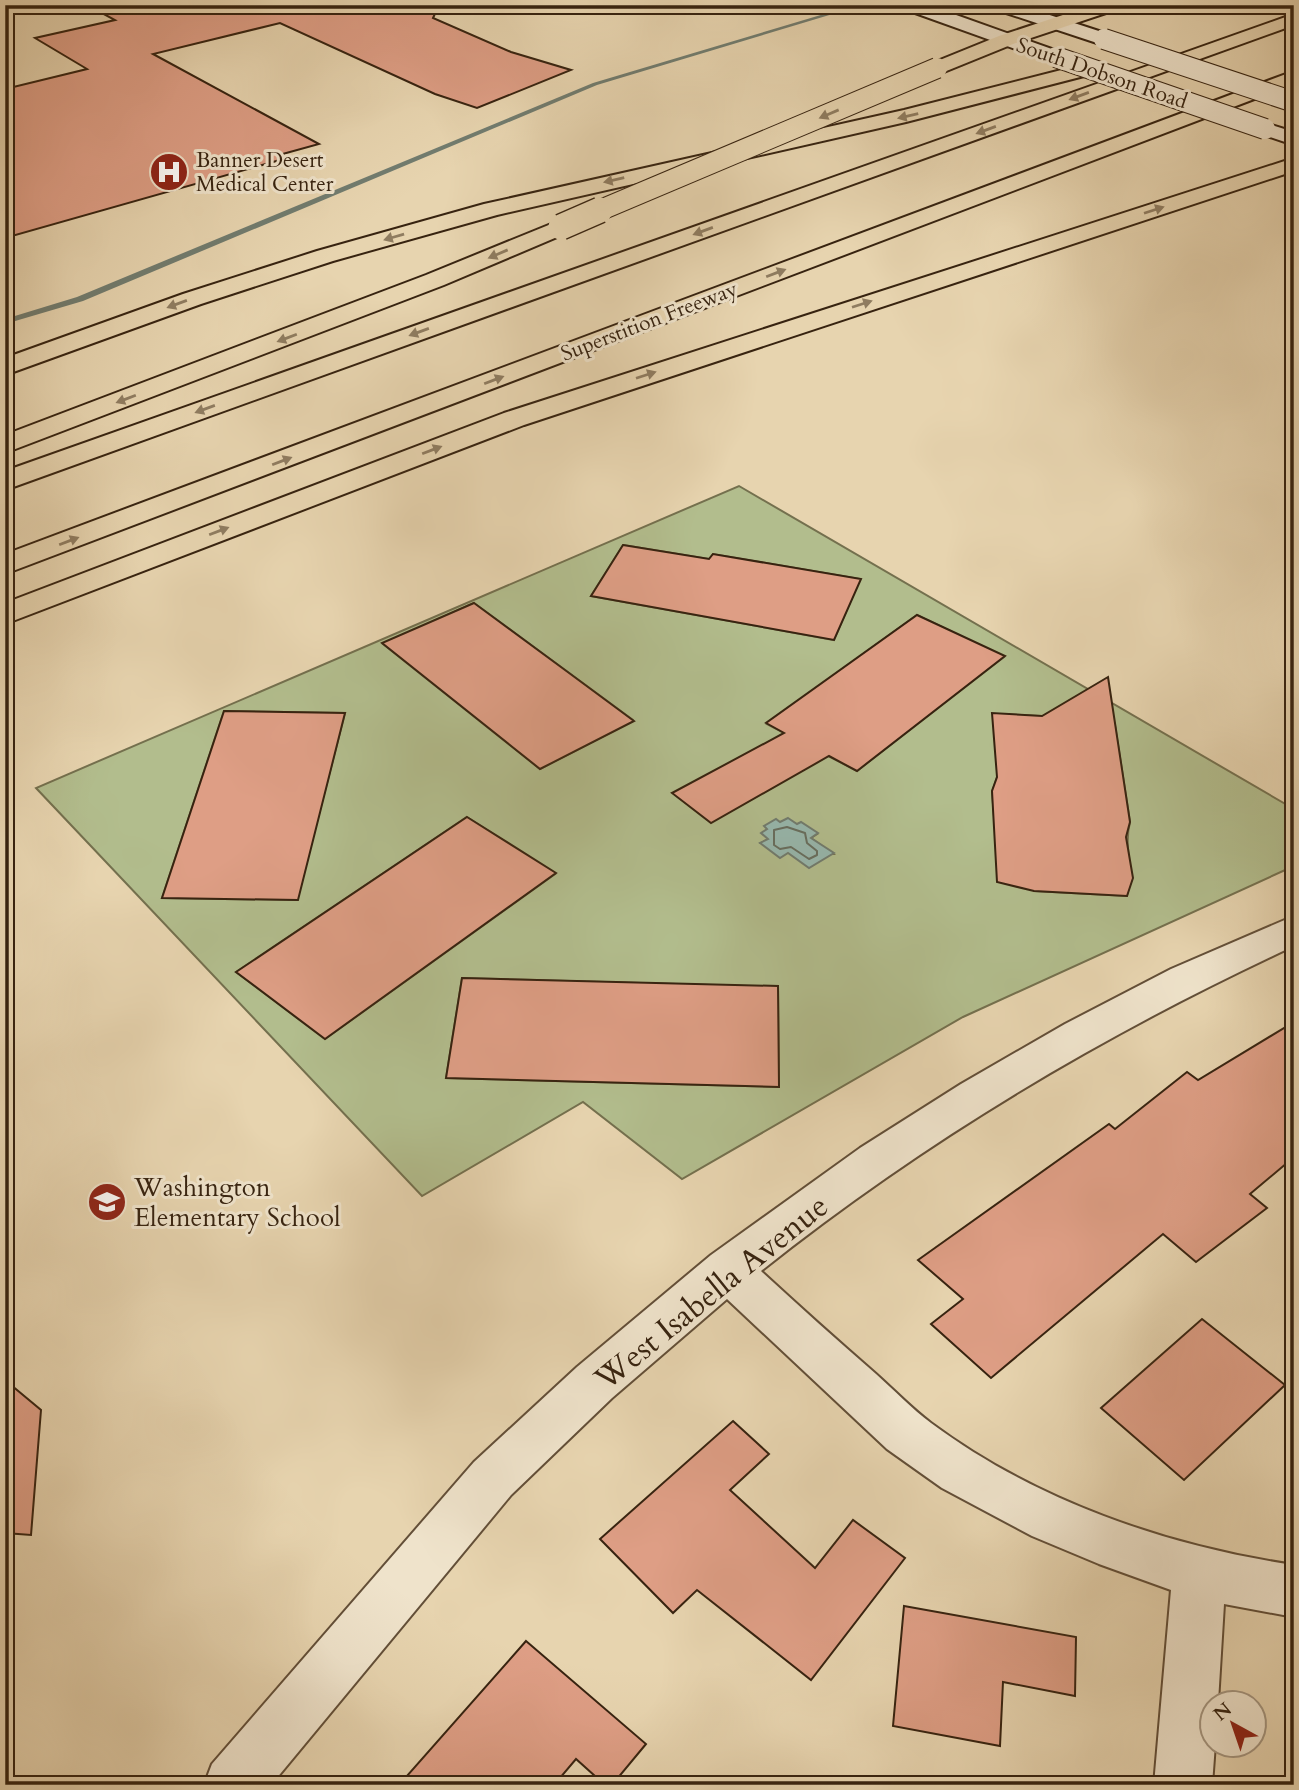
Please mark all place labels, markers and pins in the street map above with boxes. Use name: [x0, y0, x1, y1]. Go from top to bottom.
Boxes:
place label: Banner Desert Medical Center: [196, 146, 334, 199]
hospital icon: Banner Desert Medical Center: [148, 151, 190, 193]
place label: Washington Elementary School: [133, 1170, 341, 1235]
school or university icon: Washington Elementary School: [86, 1181, 128, 1223]

